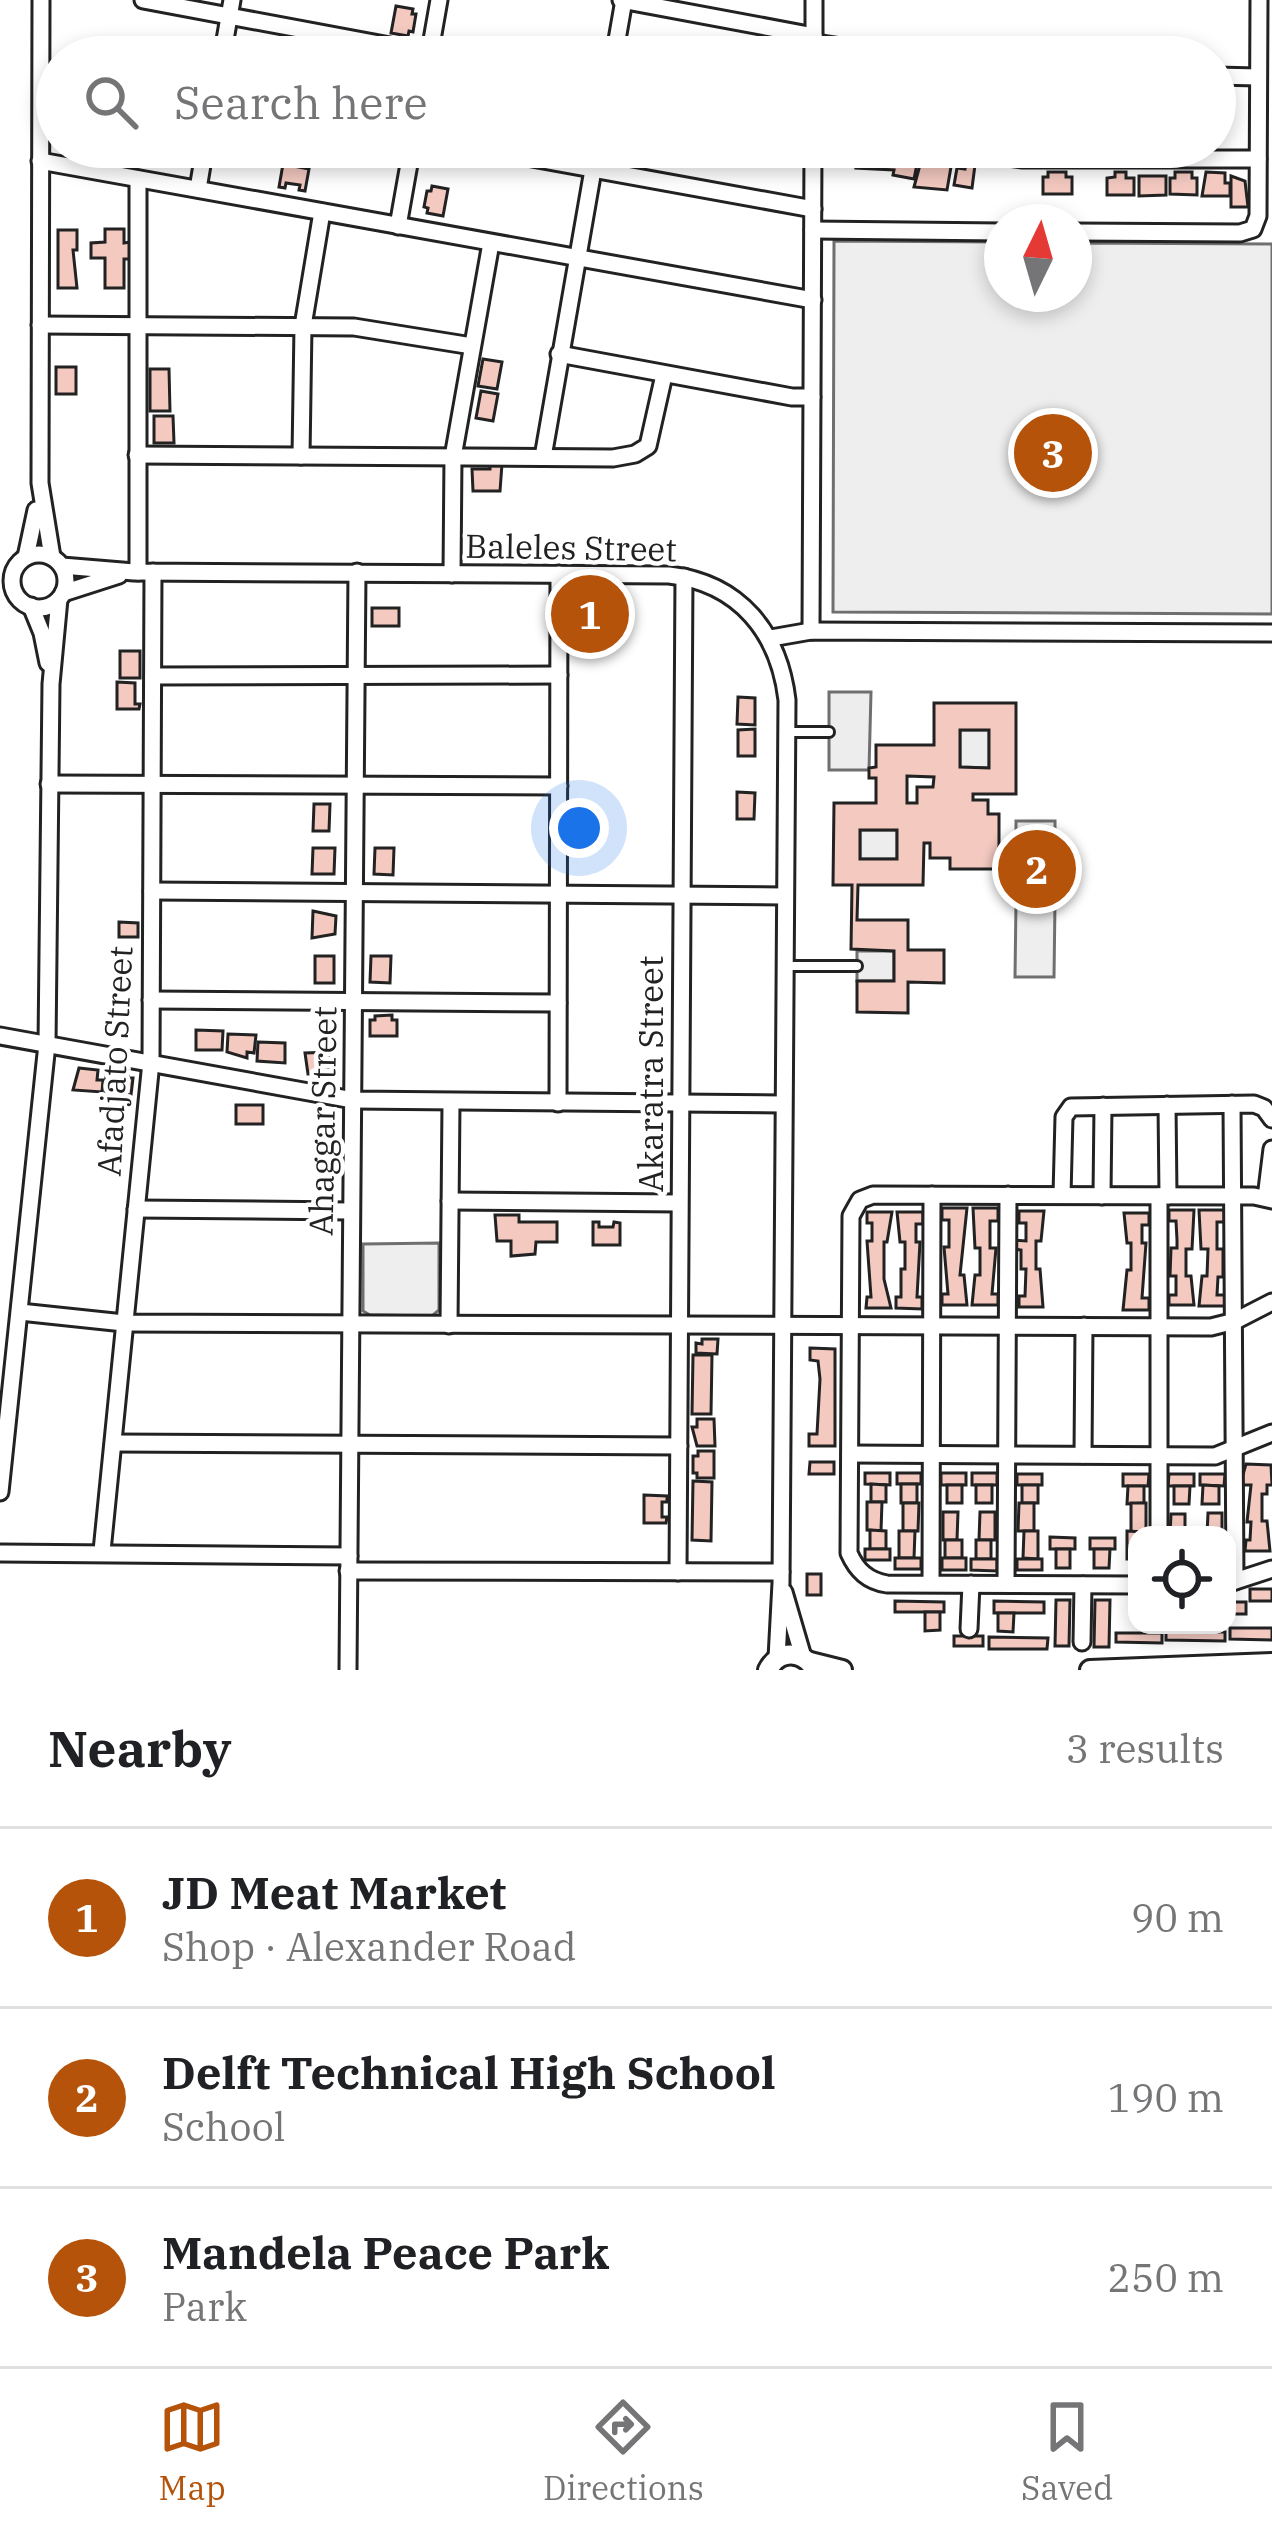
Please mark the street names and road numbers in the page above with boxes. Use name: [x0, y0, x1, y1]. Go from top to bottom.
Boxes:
street label: Baleles Street: [465, 524, 677, 570]
street label: Afadjato Street: [87, 945, 141, 1177]
street label: Akaratra Street: [629, 956, 672, 1192]
street label: Ahaggar Street: [299, 1006, 345, 1236]

